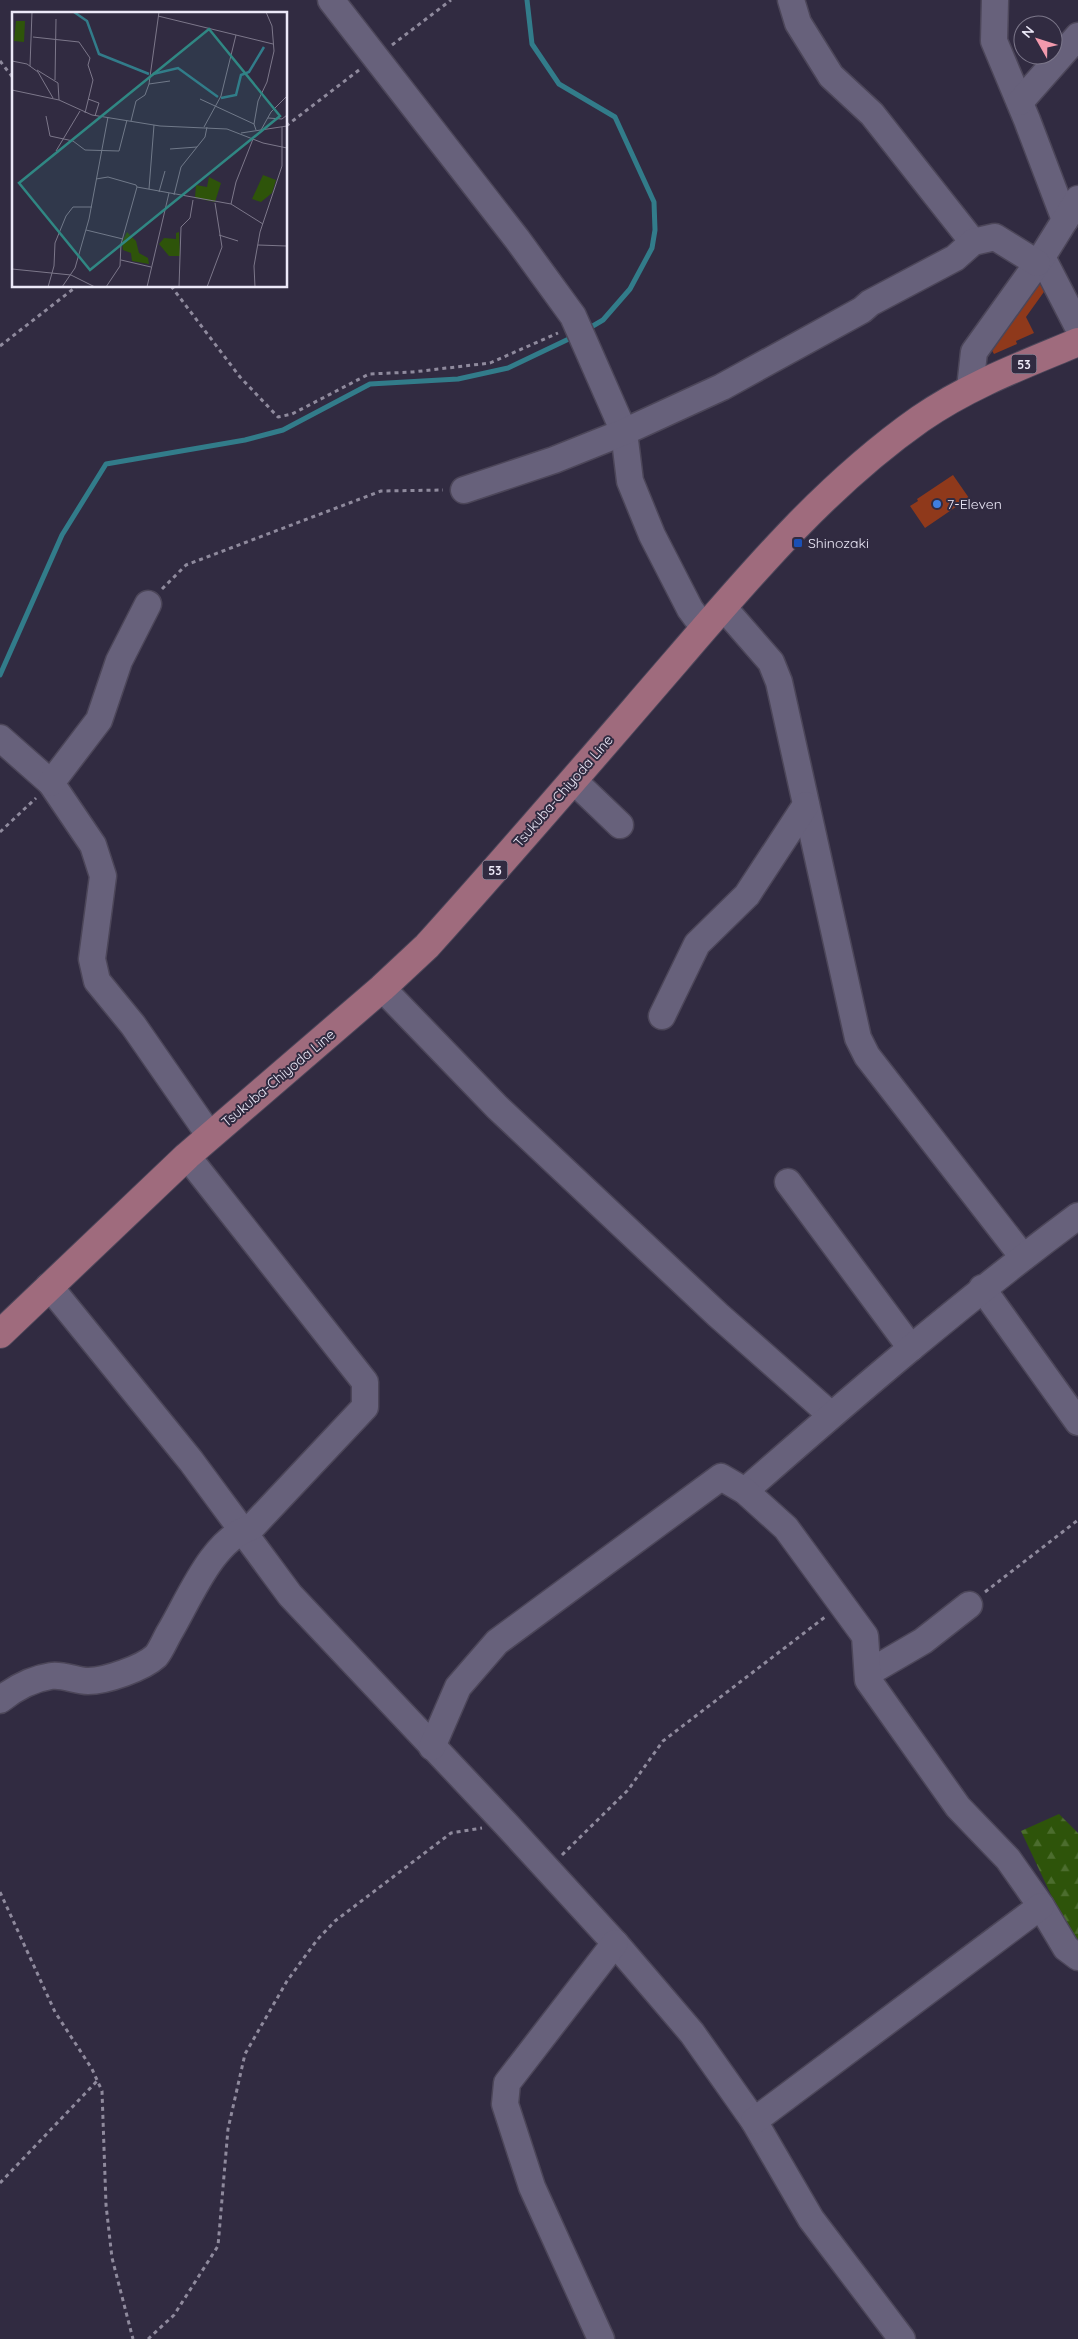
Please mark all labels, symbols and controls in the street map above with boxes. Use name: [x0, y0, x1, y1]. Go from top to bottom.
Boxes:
inset map: [12, 12, 288, 288]
north arrow: [1013, 15, 1063, 65]
text: N: [1018, 22, 1038, 41]
road number: 53: [1012, 354, 1036, 374]
place label: 7-Eleven: [947, 495, 1002, 513]
marker: 7-Eleven: [931, 498, 943, 510]
place label: Shinozaki: [808, 534, 869, 552]
marker: Shinozaki: [792, 537, 804, 549]
street label: Tsukuba-Chiyoda Line: [509, 731, 617, 851]
road number: 53: [482, 860, 508, 880]
street label: Tsukuba-Chiyoda Line: [217, 1025, 339, 1131]

